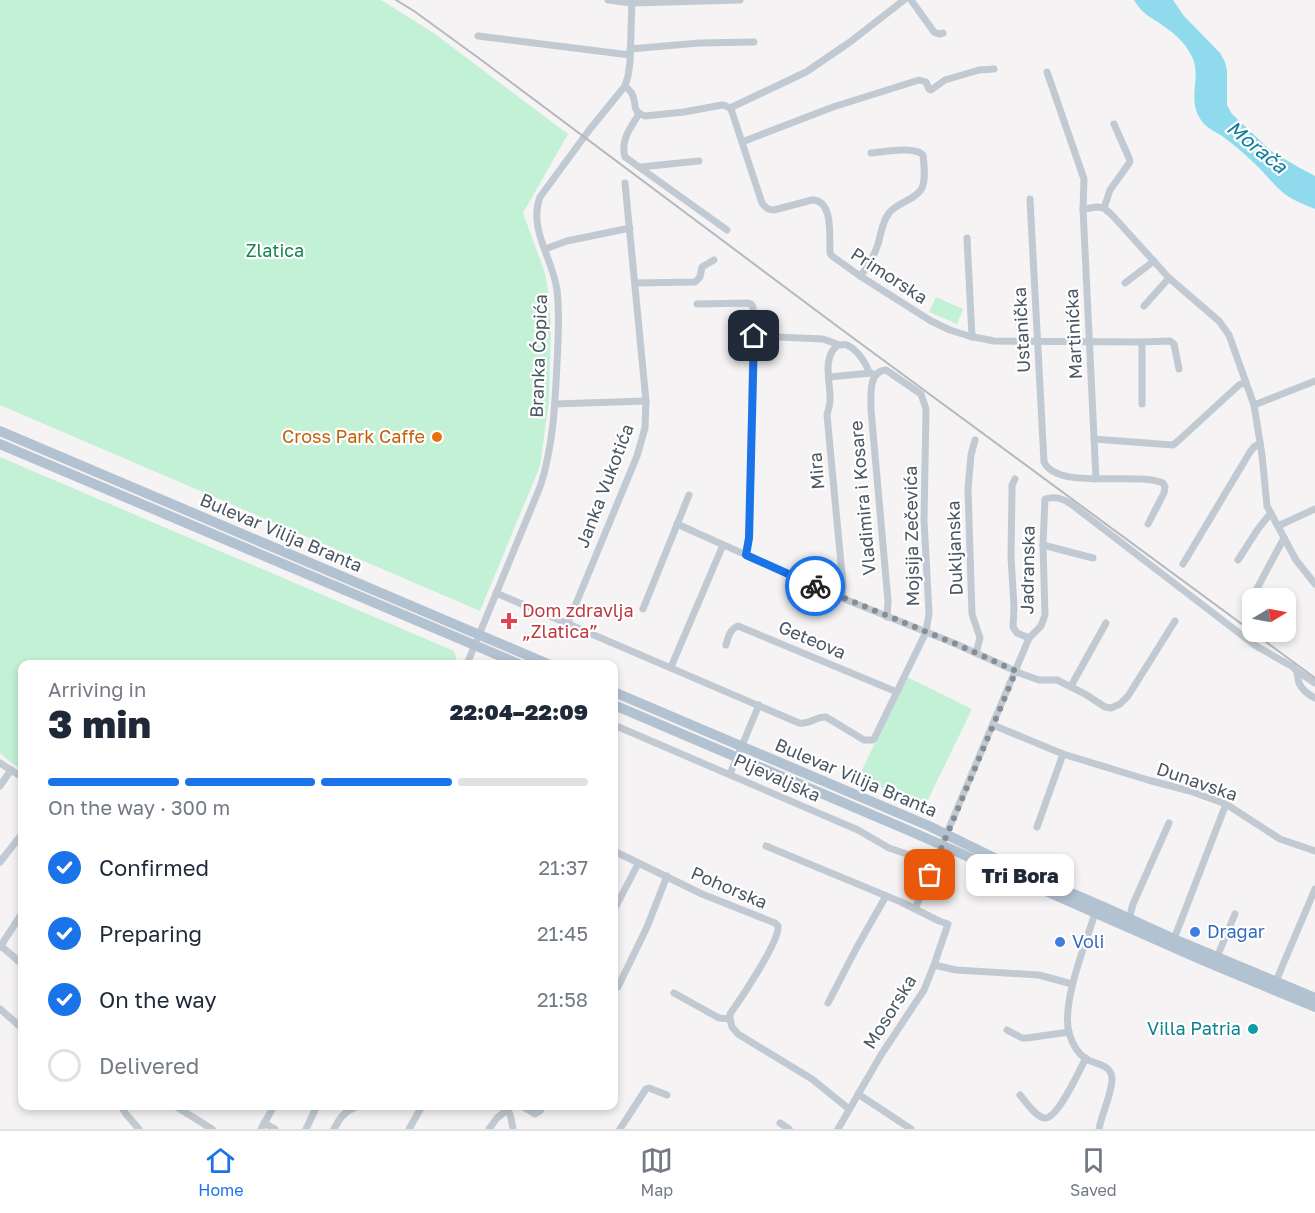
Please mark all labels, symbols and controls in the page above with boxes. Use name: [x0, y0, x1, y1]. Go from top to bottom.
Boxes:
water label: Morača: [1223, 115, 1293, 178]
park label: Zlatica: [246, 239, 304, 261]
street label: Primorska: [847, 242, 932, 308]
street label: Ustanička: [1008, 287, 1034, 374]
street label: Martinićka: [1060, 288, 1086, 380]
street label: Branka Ćopića: [525, 294, 551, 418]
pin: [728, 310, 779, 361]
icon: home: [737, 319, 770, 352]
street label: Vladimira i Kosare: [844, 420, 880, 576]
street label: Janka Vukotića: [570, 421, 638, 551]
place label: Cross Park Caffe: [282, 425, 425, 447]
marker: Cross Park Caffe: [430, 430, 444, 444]
street label: Mira: [803, 452, 829, 491]
street label: Mojsija Zečevića: [899, 466, 923, 607]
street label: Bulevar Vilija Branta: [197, 488, 366, 576]
street label: Dukljanska: [941, 500, 967, 596]
street label: Jadranska: [1015, 525, 1039, 615]
courier: [785, 556, 845, 616]
icon: bike: [799, 570, 832, 603]
north arrow: [1242, 588, 1296, 642]
map controls: [1242, 588, 1296, 642]
place label: Dom zdravlja „Zlatica”: [522, 599, 634, 642]
marker: Dom zdravlja „Zlatica”: [500, 612, 518, 630]
street label: Geteova: [775, 615, 849, 663]
text: Arriving in: [48, 677, 146, 701]
text: 22:04–22:09: [450, 698, 588, 725]
text: 3 min: [48, 700, 151, 747]
street label: Bulevar Vilija Branta: [772, 733, 941, 821]
street label: Pljevaljska: [731, 748, 824, 806]
street label: Dunavska: [1154, 757, 1241, 805]
text: On the way · 300 m: [48, 795, 230, 819]
pin: [904, 849, 955, 900]
icon: check: [48, 851, 81, 884]
text: Confirmed: [99, 854, 209, 881]
callout: Tri Bora: [966, 854, 1074, 896]
text: 21:37: [538, 855, 588, 879]
icon: bag: [913, 858, 946, 891]
street label: Pohorska: [688, 861, 771, 913]
text: Tri Bora: [981, 863, 1059, 887]
icon: check: [48, 917, 81, 950]
text: Preparing: [99, 920, 202, 947]
place label: Dragar: [1207, 920, 1265, 942]
text: 21:45: [537, 921, 588, 945]
marker: Dragar: [1188, 925, 1202, 939]
place label: Voli: [1072, 930, 1104, 952]
marker: Voli: [1053, 935, 1067, 949]
street label: Mosorska: [858, 970, 921, 1053]
icon: check: [48, 983, 81, 1016]
text: On the way: [99, 986, 217, 1013]
text: 21:58: [537, 987, 588, 1011]
place label: Villa Patria: [1147, 1017, 1241, 1039]
marker: Villa Patria: [1246, 1022, 1260, 1036]
text: Delivered: [99, 1052, 199, 1079]
tab: Home: [198, 1144, 244, 1200]
tab: Map: [640, 1144, 673, 1200]
tab: Saved: [1070, 1144, 1117, 1200]

